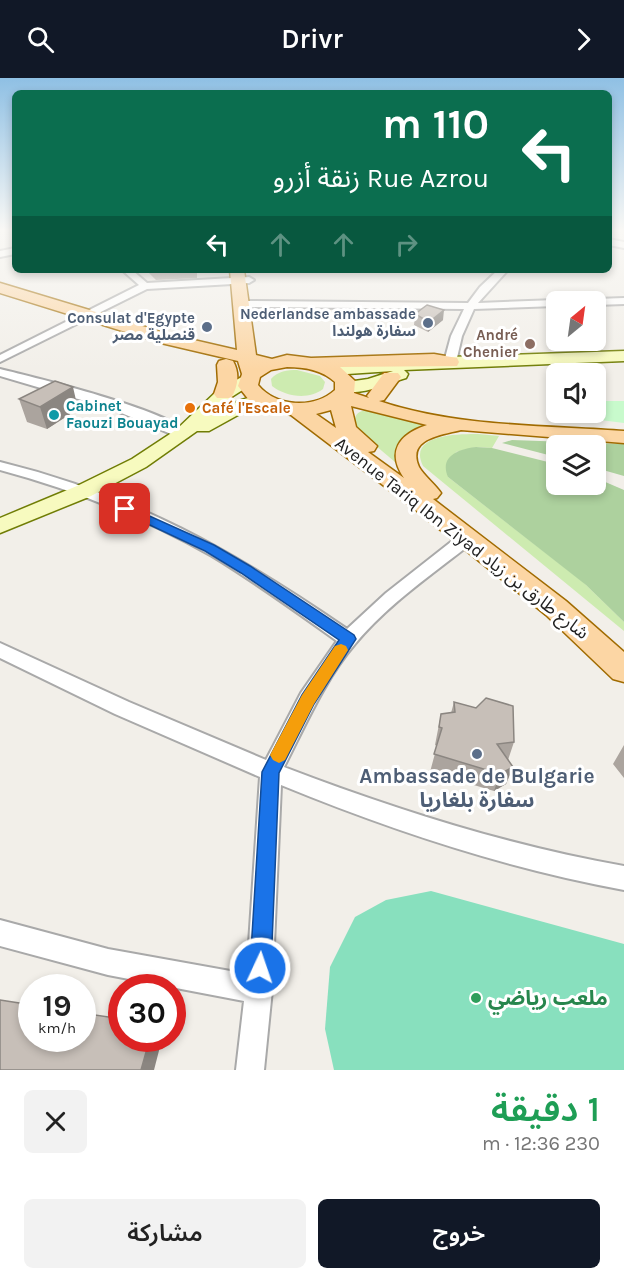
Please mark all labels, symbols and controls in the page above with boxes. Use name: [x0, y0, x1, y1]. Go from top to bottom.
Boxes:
icon: search: [24, 23, 57, 56]
text: Drivr: [281, 23, 343, 55]
icon: forward: [567, 23, 600, 56]
text: 110 m: [382, 99, 489, 149]
icon: left: [510, 114, 588, 192]
text: Rue Azrou زنقة أزرو: [273, 162, 489, 194]
icon: left: [201, 228, 234, 261]
icon: ahead: [264, 228, 297, 261]
icon: ahead: [327, 228, 360, 261]
icon: right: [390, 228, 423, 261]
north arrow: [546, 291, 606, 351]
map controls: [546, 291, 606, 495]
place label: Nederlandse ambassade سفارة هولندا: [240, 305, 416, 340]
place label: Consulat d'Egypte قنصلية مصر: [67, 309, 195, 344]
marker: Nederlandse ambassade سفارة هولندا: [421, 316, 435, 330]
marker: Consulat d'Egypte قنصلية مصر: [200, 320, 214, 334]
place label: André Chenier: [463, 326, 518, 361]
marker: André Chenier: [523, 337, 537, 351]
button: sound: [546, 363, 606, 423]
place label: Cabinet Faouzi Bouayad: [66, 397, 179, 432]
place label: Café l'Escale: [202, 399, 291, 417]
marker: Café l'Escale: [183, 401, 197, 415]
marker: Cabinet Faouzi Bouayad: [47, 408, 61, 422]
street label: Avenue Tariq Ibn Ziyad شارع طارق بن زياد: [329, 432, 593, 646]
button: layers: [546, 435, 606, 495]
pin: [99, 483, 150, 534]
icon: arrive: [108, 492, 141, 525]
marker: Ambassade de Bulgarie سفارة بلغاريا: [470, 747, 484, 761]
place label: Ambassade de Bulgarie سفارة بلغاريا: [359, 764, 595, 812]
position arrow: [228, 936, 292, 1000]
speed limit sign: 30: [108, 974, 186, 1052]
place label: ملعب رياضي: [488, 986, 608, 1015]
text: 19: [42, 988, 71, 1024]
marker: ملعب رياضي: [469, 991, 483, 1005]
text: km/h: [38, 1019, 76, 1037]
text: 1 دقيقة: [491, 1088, 600, 1130]
button: close: [24, 1090, 87, 1153]
text: 230 m · 12:36: [482, 1132, 600, 1155]
button: مشاركة: [24, 1199, 306, 1268]
button: خروج: [318, 1199, 600, 1268]

